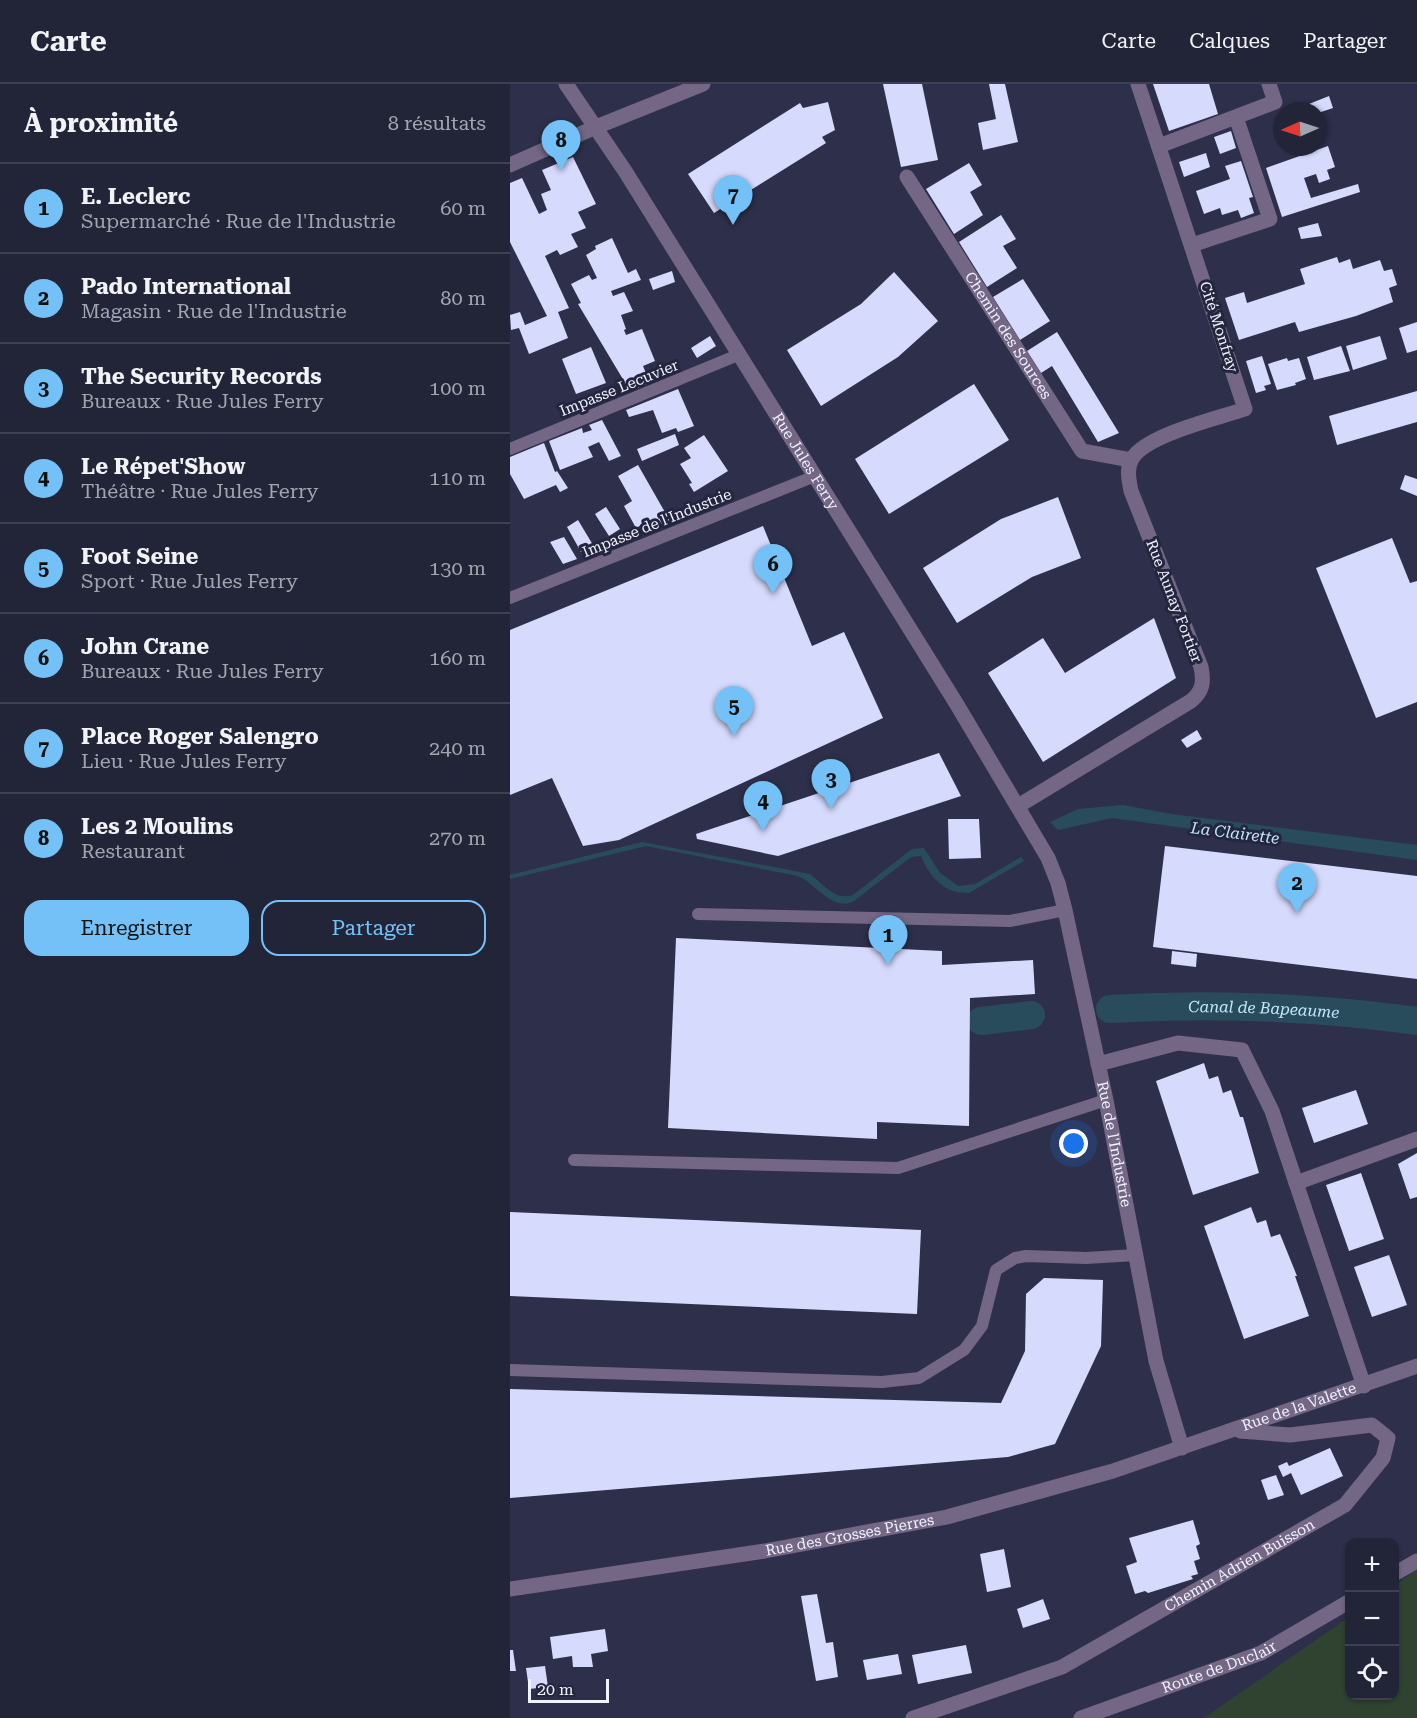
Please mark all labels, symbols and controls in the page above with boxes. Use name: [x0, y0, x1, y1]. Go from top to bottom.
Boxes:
text: Carte: [30, 25, 107, 58]
text: Carte: [1102, 29, 1156, 53]
text: Calques: [1189, 29, 1270, 53]
text: Partager: [1303, 29, 1387, 53]
north arrow: [1273, 102, 1327, 156]
text: À proximité: [24, 108, 178, 138]
text: 8 résultats: [388, 111, 486, 135]
pin: 8: [542, 120, 580, 170]
pin: 7: [714, 176, 752, 225]
text: E. Leclerc: [81, 184, 190, 209]
text: 1: [38, 196, 49, 220]
text: 60 m: [440, 196, 486, 220]
text: Supermarché · Rue de l'Industrie: [81, 209, 396, 233]
street label: Chemin des Sources: [961, 268, 1055, 402]
text: Pado International: [81, 274, 291, 299]
street label: Cité Monfray: [1196, 279, 1242, 375]
text: 2: [38, 286, 49, 310]
text: 80 m: [440, 286, 486, 310]
text: Magasin · Rue de l'Industrie: [81, 299, 347, 323]
street label: Impasse Lecuvier: [557, 356, 681, 420]
text: The Security Records: [81, 364, 322, 389]
text: 3: [38, 376, 49, 400]
text: 100 m: [429, 376, 486, 400]
text: Bureaux · Rue Jules Ferry: [81, 389, 324, 413]
street label: Rue Jules Ferry: [769, 409, 843, 513]
text: Le Répet'Show: [81, 454, 245, 479]
text: 4: [38, 466, 49, 490]
text: 110 m: [429, 466, 486, 490]
text: Théâtre · Rue Jules Ferry: [81, 479, 318, 503]
street label: Impasse de l'Industrie: [580, 485, 734, 561]
street label: Rue Aunay Fortier: [1142, 537, 1206, 665]
text: Foot Seine: [81, 544, 198, 569]
pin: 6: [754, 544, 792, 594]
text: 5: [38, 556, 49, 580]
text: 130 m: [429, 556, 486, 580]
text: Sport · Rue Jules Ferry: [81, 569, 298, 593]
text: John Crane: [81, 634, 209, 659]
text: 6: [38, 646, 49, 670]
text: 160 m: [429, 646, 486, 670]
text: Bureaux · Rue Jules Ferry: [81, 659, 324, 683]
pin: 5: [714, 686, 754, 736]
text: Place Roger Salengro: [81, 724, 319, 749]
text: 7: [38, 736, 49, 760]
text: 240 m: [429, 736, 486, 760]
text: Lieu · Rue Jules Ferry: [81, 749, 286, 773]
pin: 3: [812, 760, 850, 809]
pin: 4: [744, 782, 782, 831]
text: Les 2 Moulins: [81, 814, 233, 839]
water label: La Clairette: [1189, 818, 1280, 848]
text: 8: [38, 826, 49, 850]
text: 270 m: [429, 826, 486, 850]
text: Restaurant: [81, 839, 185, 863]
pin: 2: [1278, 864, 1316, 913]
button: Enregistrer: [24, 900, 249, 956]
button: Partager: [261, 900, 486, 956]
pin: 1: [868, 916, 908, 965]
water label: Canal de Bapeaume: [1188, 997, 1340, 1022]
street label: Rue de l'Industrie: [1093, 1079, 1135, 1209]
your location: [1059, 1129, 1088, 1158]
street label: Rue de la Valette: [1239, 1379, 1359, 1435]
street label: Rue des Grosses Pierres: [764, 1511, 935, 1560]
street label: Chemin Adrien Buisson: [1161, 1515, 1318, 1616]
map controls: [1345, 1538, 1399, 1700]
button: +: [1345, 1538, 1399, 1592]
button: −: [1345, 1592, 1399, 1646]
street label: Route de Duclair: [1159, 1637, 1280, 1697]
button: locate: [1345, 1646, 1399, 1700]
scale bar: [528, 1676, 609, 1704]
text: 20 m: [537, 1680, 574, 1699]

